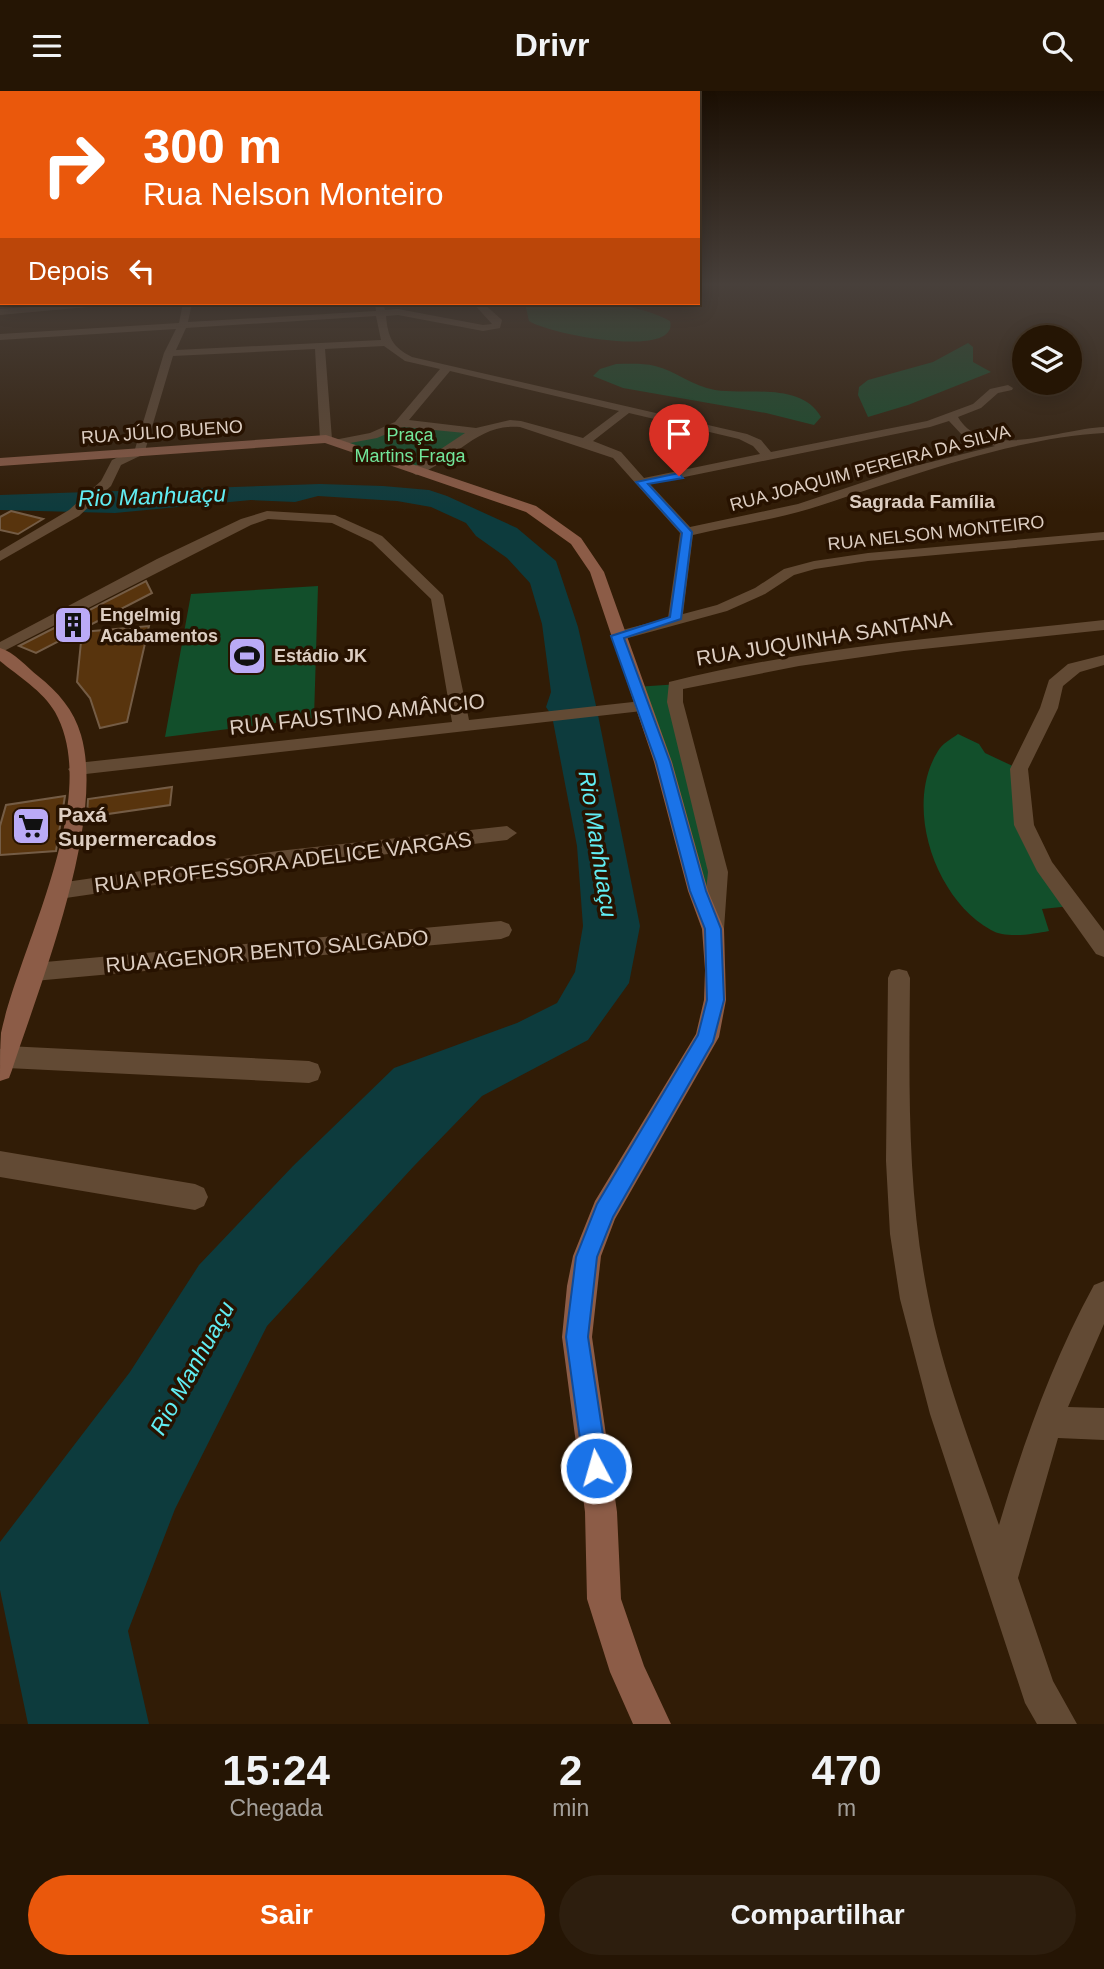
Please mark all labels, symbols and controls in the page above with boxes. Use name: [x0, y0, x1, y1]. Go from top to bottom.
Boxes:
icon: menu: [28, 27, 66, 65]
text: Drivr: [515, 27, 589, 63]
icon: search: [1038, 27, 1076, 65]
icon: right: [28, 119, 119, 210]
text: 300 m: [143, 119, 282, 173]
text: Rua Nelson Monteiro: [143, 176, 444, 212]
icon: left: [123, 252, 161, 290]
text: Depois: [28, 256, 109, 286]
map controls: [1012, 325, 1082, 395]
button: layers: [1012, 325, 1082, 395]
pin: [649, 404, 709, 476]
street label: RUA JÚLIO BUENO: [80, 415, 244, 448]
icon: arrive: [660, 415, 698, 453]
street label: RUA JOAQUIM PEREIRA DA SILVA: [728, 421, 1012, 515]
park label: Praça Martins Fraga: [354, 425, 466, 466]
water label: Rio Manhuaçu: [77, 480, 227, 512]
district label: Sagrada Família: [849, 491, 995, 512]
street label: RUA NELSON MONTEIRO: [827, 512, 1045, 554]
building icon: Engelmig Acabamentos: [52, 604, 94, 646]
place label: Engelmig Acabamentos: [100, 605, 218, 646]
street label: RUA JUQUINHA SANTANA: [694, 606, 954, 670]
sports icon: Estádio JK: [226, 635, 268, 677]
place label: Estádio JK: [274, 646, 367, 666]
street label: RUA FAUSTINO AMÂNCIO: [228, 689, 486, 739]
water label: Rio Manhuaçu: [574, 769, 622, 919]
place label: Paxá Supermercados: [58, 803, 217, 850]
supermarket icon: Paxá Supermercados: [10, 805, 52, 847]
street label: RUA PROFESSORA ADELICE VARGAS: [93, 827, 473, 897]
street label: RUA AGENOR BENTO SALGADO: [105, 925, 429, 977]
water label: Rio Manhuaçu: [145, 1297, 239, 1439]
position arrow: [559, 1431, 633, 1505]
text: 15:24: [222, 1747, 330, 1794]
text: 2: [559, 1747, 582, 1794]
text: 470: [812, 1747, 882, 1794]
text: Chegada: [229, 1795, 323, 1821]
text: min: [552, 1795, 589, 1821]
text: m: [837, 1795, 856, 1821]
button: Sair: [28, 1875, 545, 1955]
button: Compartilhar: [559, 1875, 1076, 1955]

